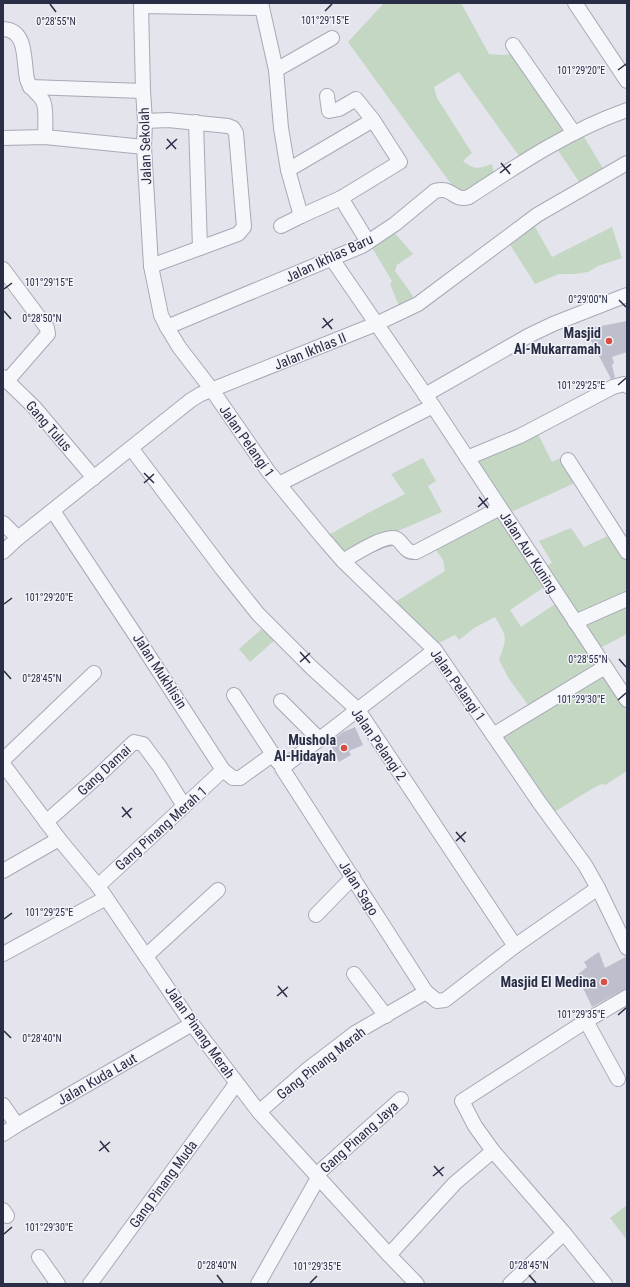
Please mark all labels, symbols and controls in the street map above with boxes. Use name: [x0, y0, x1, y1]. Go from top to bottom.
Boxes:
text: 101°29'15"E: [301, 15, 349, 26]
text: 0°28'55"N: [36, 16, 76, 27]
text: 101°29'20"E: [557, 65, 605, 76]
street label: Jalan Sekolah: [136, 107, 154, 185]
street label: Jalan Ikhlas Baru: [283, 231, 375, 285]
text: 101°29'15"E: [25, 277, 73, 288]
text: 0°29'00"N: [568, 294, 608, 305]
text: 0°28'50"N: [22, 313, 62, 324]
place label: Masjid Al-Mukarramah: [514, 325, 601, 357]
street label: Jalan Ikhlas II: [272, 329, 348, 373]
marker: Masjid Al-Mukarramah: [604, 336, 614, 346]
text: 101°29'25"E: [557, 380, 605, 391]
street label: Gang Tulus: [23, 398, 75, 454]
street label: Jalan Pelangi 1: [216, 402, 278, 480]
street label: Jalan Aur Kuning: [497, 508, 561, 596]
text: 101°29'20"E: [25, 592, 73, 603]
street label: Jalan Mukhlisin: [130, 630, 190, 712]
street label: Jalan Pelangi 1: [427, 646, 489, 724]
text: 0°28'55"N: [568, 654, 608, 665]
text: 0°28'45"N: [22, 673, 62, 684]
text: 101°29'30"E: [557, 694, 605, 705]
street label: Jalan Pelangi 2: [348, 705, 410, 783]
place label: Mushola Al-Hidayah: [274, 732, 336, 764]
street label: Gang Damai: [74, 741, 134, 799]
marker: Mushola Al-Hidayah: [339, 743, 349, 753]
street label: Gang Pinang Merah 1: [112, 783, 210, 873]
street label: Jalan Sago: [336, 858, 382, 918]
text: 101°29'25"E: [25, 907, 73, 918]
place label: Masjid El Medina: [500, 974, 596, 990]
marker: Masjid El Medina: [599, 977, 609, 987]
street label: Jalan Pinang Merah: [162, 983, 238, 1081]
text: 101°29'35"E: [557, 1009, 605, 1020]
street label: Gang Pinang Merah: [274, 1023, 368, 1103]
text: 0°28'40"N: [22, 1033, 62, 1044]
street label: Jalan Kuda Laut: [55, 1050, 139, 1108]
street label: Gang Pinang Jaya: [317, 1098, 401, 1176]
street label: Gang Pinang Muda: [126, 1137, 200, 1231]
text: 101°29'30"E: [25, 1222, 73, 1233]
text: 0°28'40"N: [197, 1260, 237, 1271]
text: 0°28'45"N: [509, 1260, 549, 1271]
text: 101°29'35"E: [293, 1261, 341, 1272]

